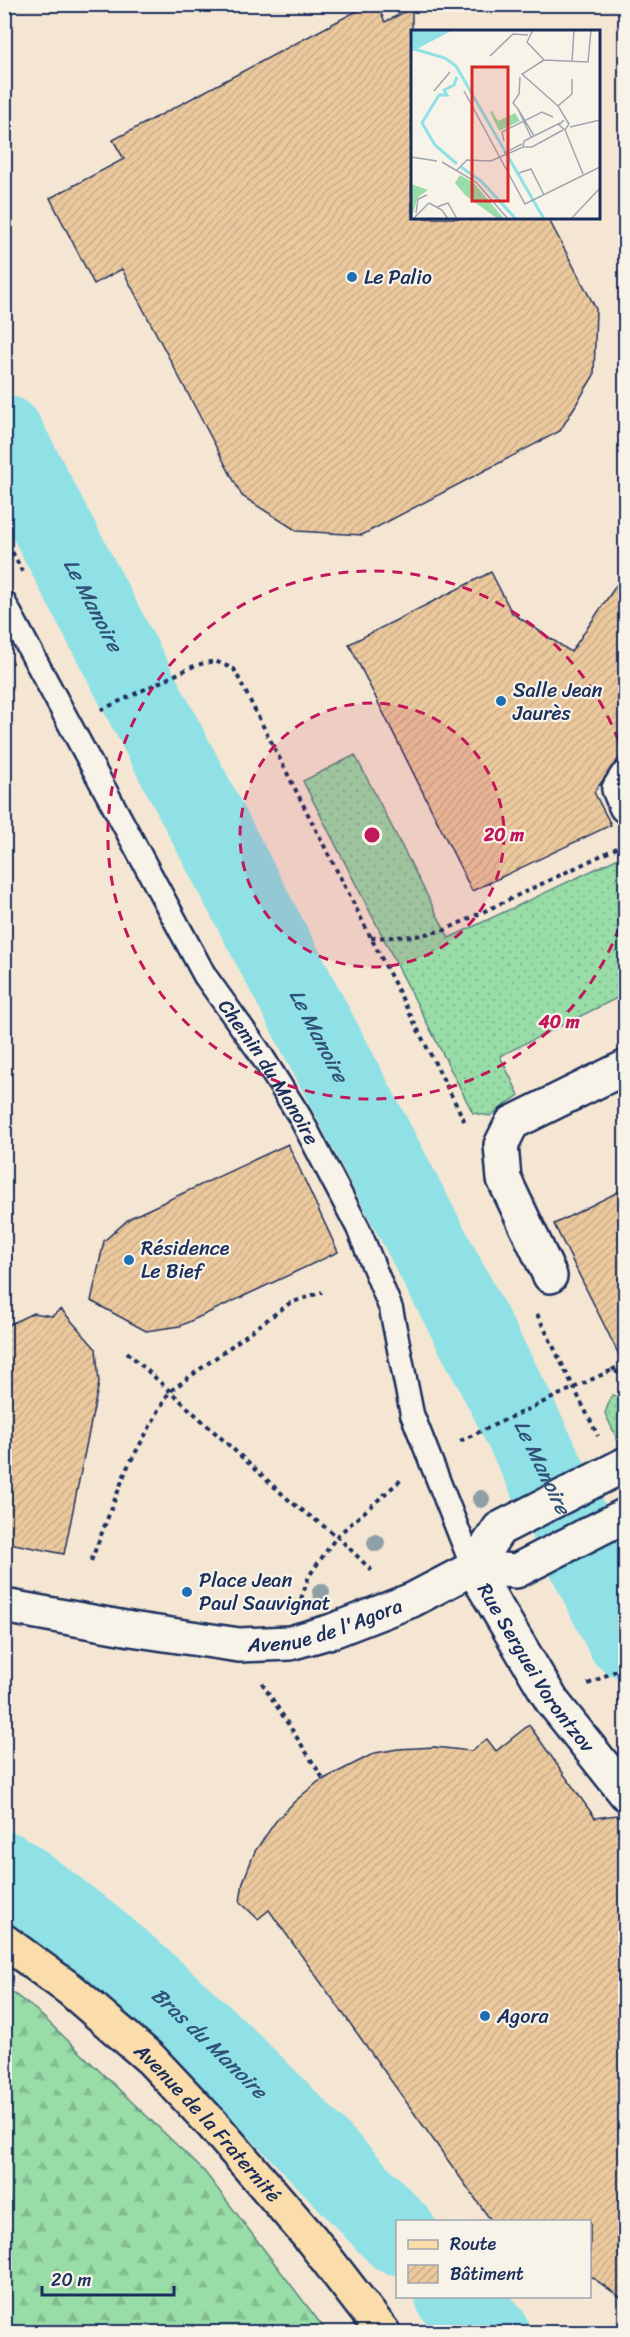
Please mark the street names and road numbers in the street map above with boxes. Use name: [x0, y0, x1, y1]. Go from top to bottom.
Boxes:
street label: Chemin du Manoire: [209, 991, 329, 1151]
street label: Rue Serguei Vorontzov: [468, 1576, 605, 1761]
street label: Avenue de l'Agora: [246, 1588, 407, 1662]
street label: Avenue de la Fraternité: [125, 2033, 290, 2211]

